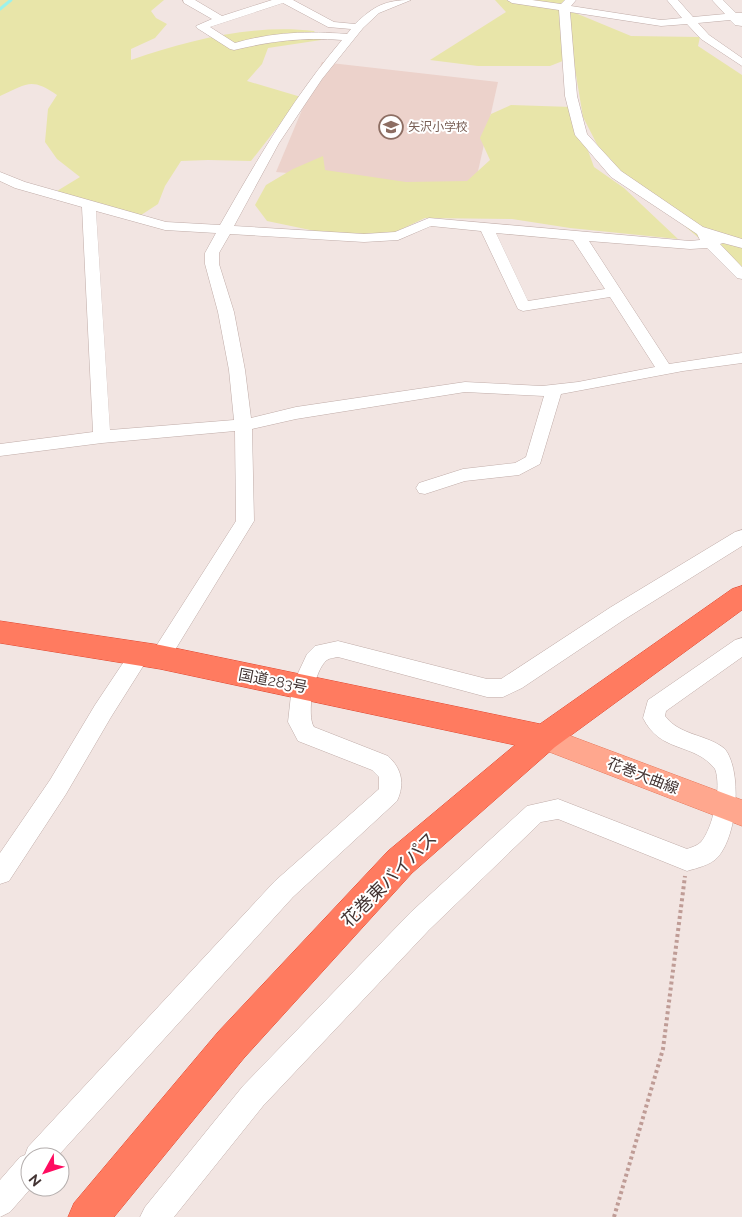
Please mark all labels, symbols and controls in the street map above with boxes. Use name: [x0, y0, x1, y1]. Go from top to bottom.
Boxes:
school or university icon: 矢沢小学校: [378, 114, 404, 140]
place label: 矢沢小学校: [408, 120, 468, 134]
street label: 国道283号: [237, 666, 309, 696]
street label: 花巻大曲線: [605, 754, 681, 798]
street label: 花巻東バイパス: [337, 827, 441, 931]
north arrow: [20, 1147, 70, 1197]
text: N: [25, 1171, 45, 1190]

